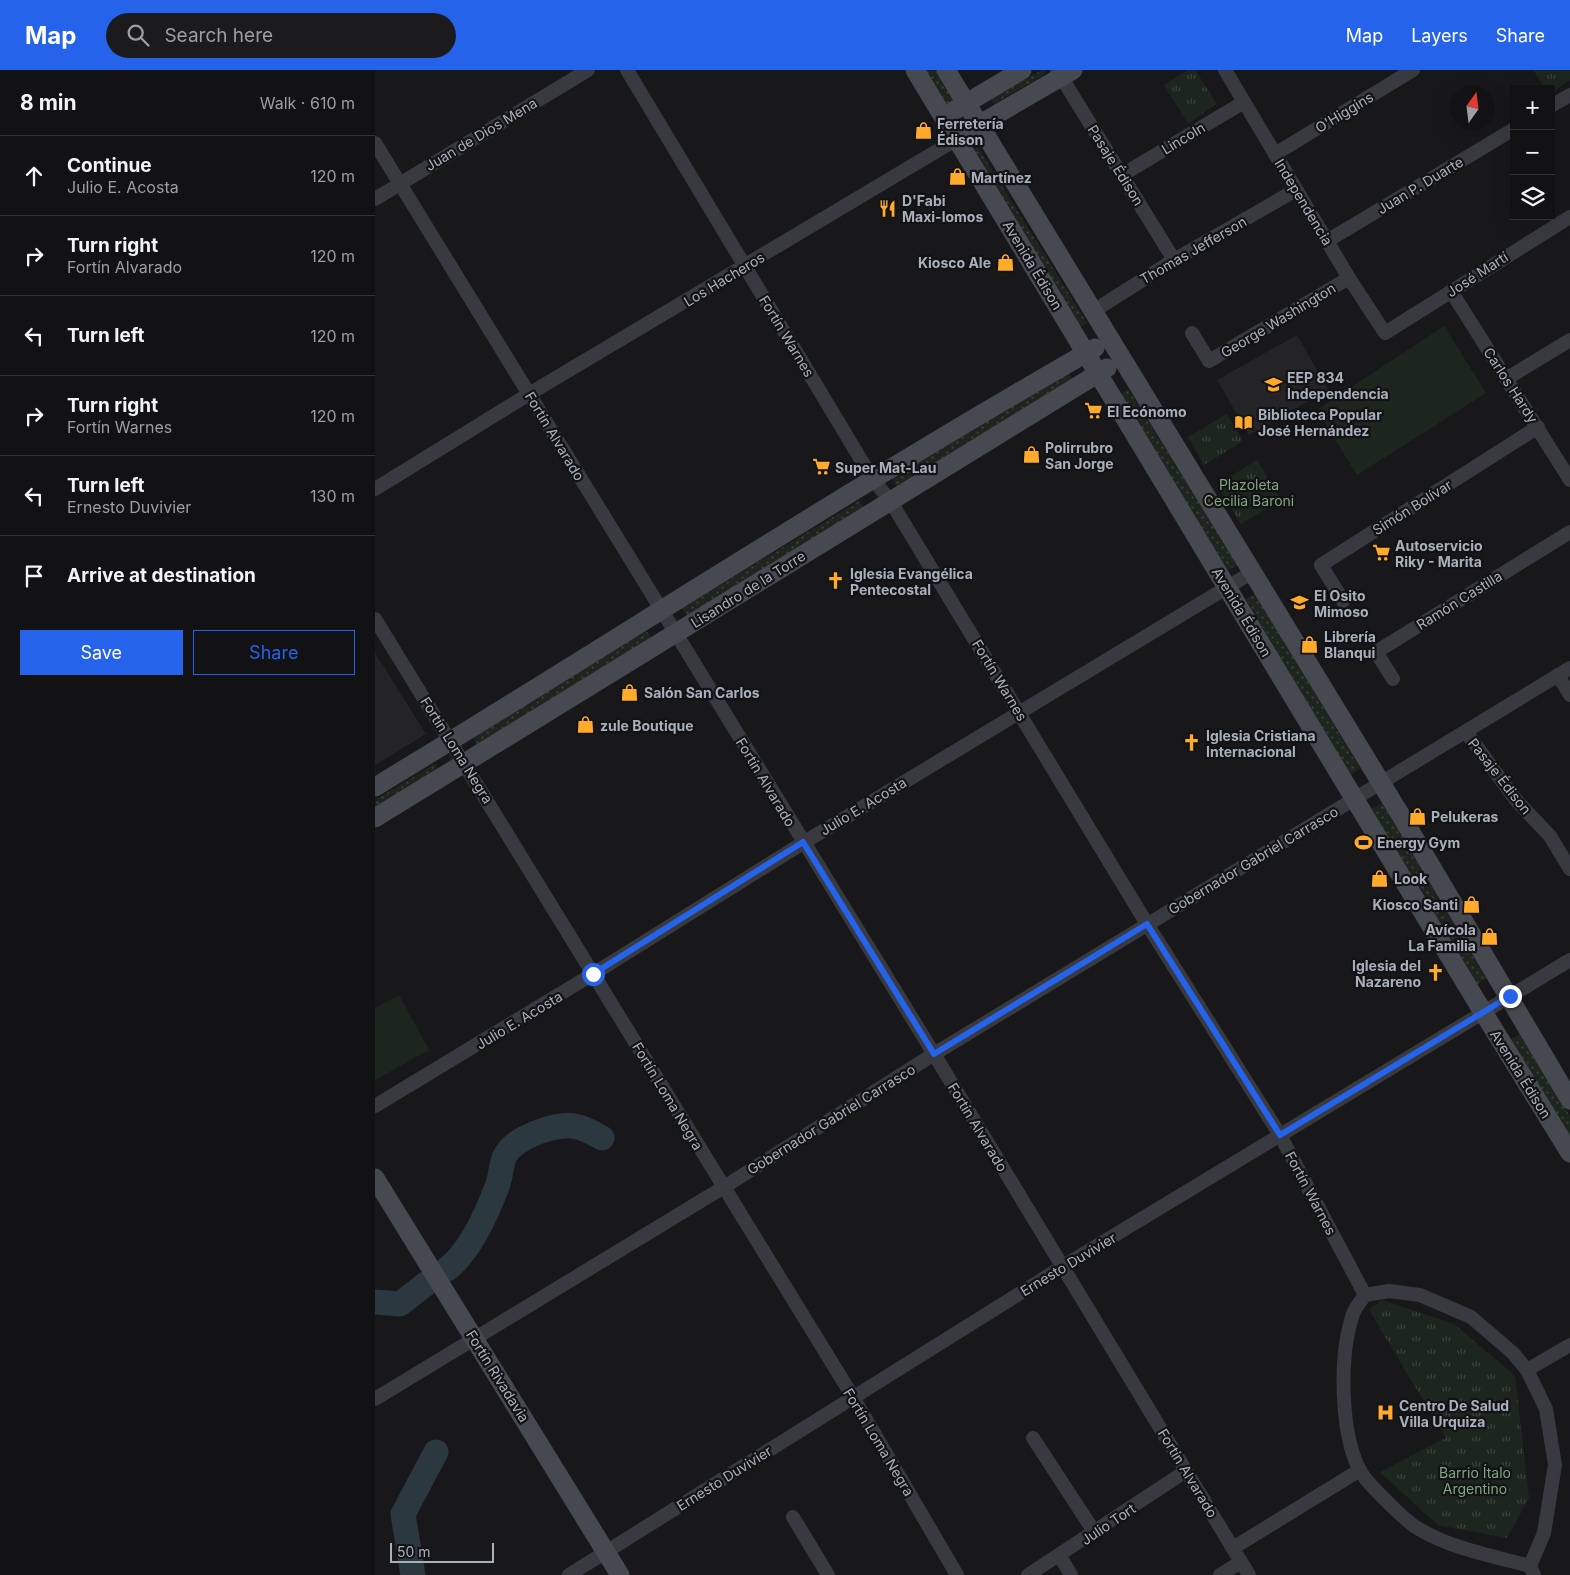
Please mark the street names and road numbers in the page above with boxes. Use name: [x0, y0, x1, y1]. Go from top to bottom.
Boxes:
street label: O'Higgins: [1312, 88, 1376, 136]
street label: Juan de Dios Mena: [422, 94, 540, 174]
street label: Lincoln: [1158, 118, 1208, 158]
street label: Pasaje Édison: [1084, 121, 1148, 209]
street label: Juan P. Duarte: [1374, 153, 1466, 217]
street label: Independencia: [1271, 156, 1337, 248]
street label: Thomas Jefferson: [1137, 213, 1249, 287]
street label: Avenida Édison: [1000, 217, 1066, 313]
street label: Los Hacheros: [681, 248, 767, 310]
street label: José Martí: [1443, 248, 1511, 300]
street label: George Washington: [1218, 279, 1338, 361]
street label: Fortín Warnes: [756, 292, 818, 380]
street label: Carlos Hardy: [1480, 344, 1542, 426]
street label: Fortín Alvarado: [522, 388, 588, 484]
street label: Simón Bolívar: [1369, 476, 1455, 538]
street label: Lisandro de la Torre: [688, 547, 808, 631]
street label: Avenida Édison: [1209, 564, 1275, 660]
street label: Ramón Castilla: [1413, 567, 1505, 633]
street label: Fortín Warnes: [969, 636, 1031, 724]
street label: Fortín Loma Negra: [417, 694, 497, 806]
street label: Fortín Alvarado: [733, 734, 799, 830]
street label: Pasaje Édison: [1465, 735, 1535, 817]
street label: Julio E. Acosta: [817, 774, 909, 838]
street label: Gobernador Gabriel Carrasco: [1165, 802, 1341, 918]
street label: Julio E. Acosta: [473, 988, 565, 1052]
street label: Avenida Édison: [1487, 1027, 1555, 1121]
street label: Fortín Loma Negra: [629, 1039, 707, 1153]
street label: Gobernador Gabriel Carrasco: [744, 1060, 918, 1178]
street label: Fortín Alvarado: [945, 1079, 1011, 1175]
street label: Fortín Warnes: [1282, 1148, 1340, 1238]
street label: Ernesto Duvivier: [1017, 1229, 1119, 1299]
street label: Fortín Rivadavia: [463, 1327, 533, 1425]
street label: Fortín Loma Negra: [840, 1385, 918, 1499]
street label: Fortín Alvarado: [1155, 1425, 1221, 1521]
street label: Ernesto Duvivier: [673, 1442, 775, 1514]
street label: Julio Tort: [1078, 1499, 1139, 1548]

